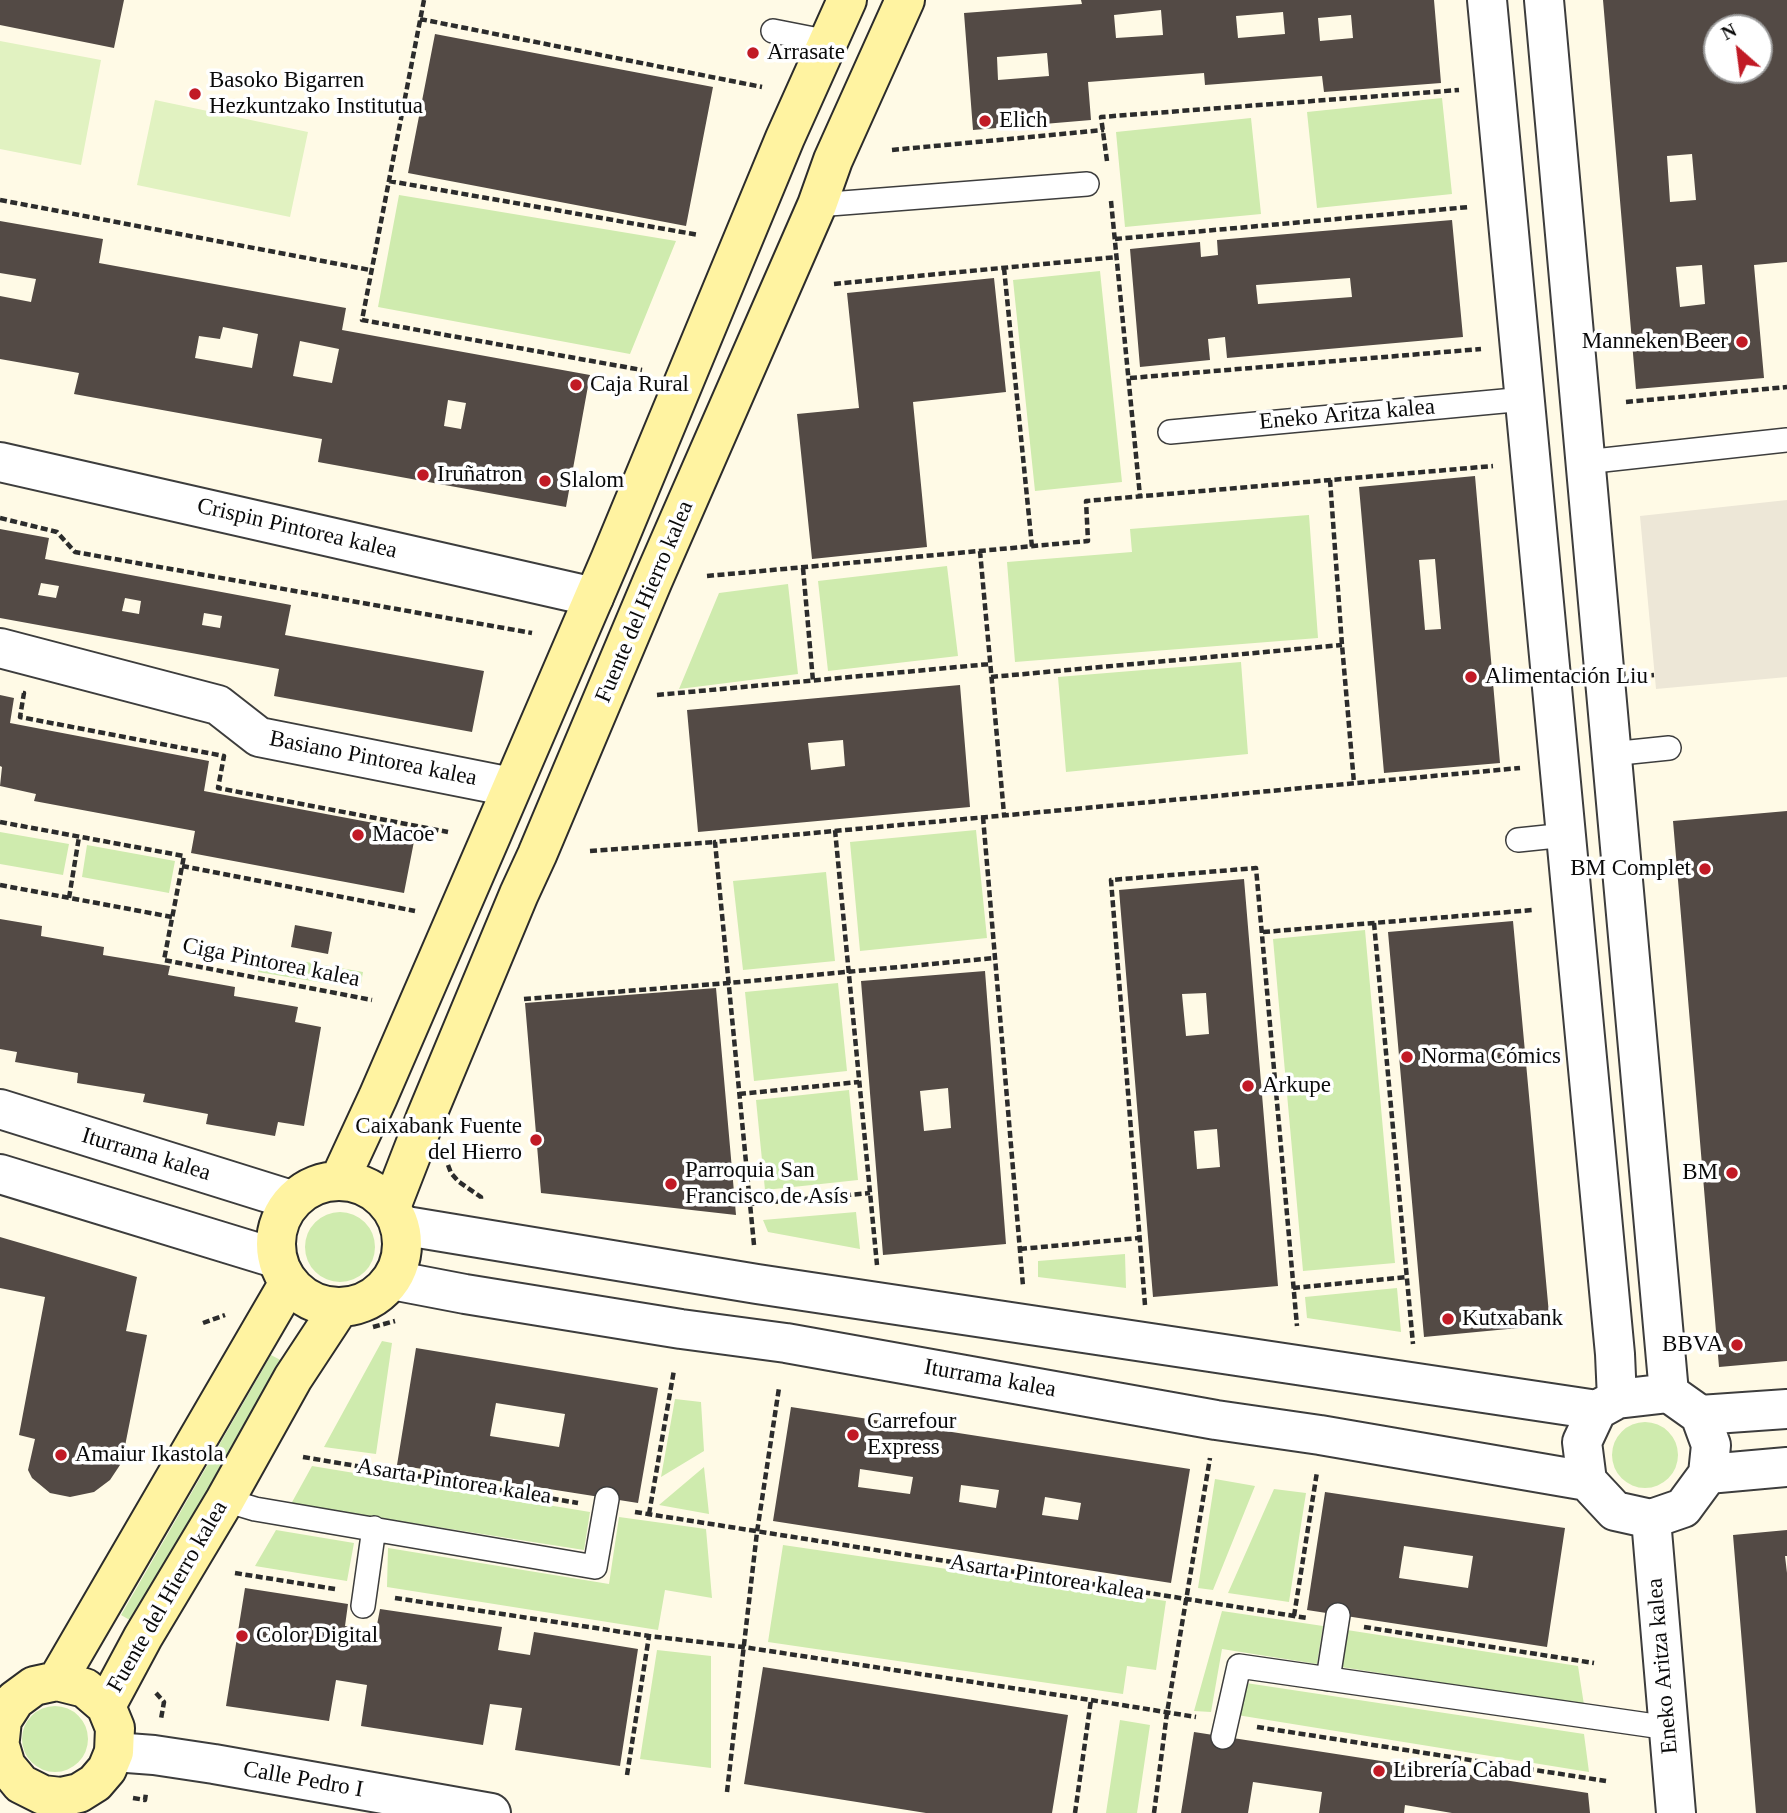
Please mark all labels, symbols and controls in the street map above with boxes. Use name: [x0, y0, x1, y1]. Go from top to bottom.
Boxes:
north arrow: [1703, 14, 1773, 84]
text: N: [1718, 19, 1740, 44]
place label: Arrasate: [767, 39, 845, 67]
marker: Arrasate: [745, 45, 761, 61]
place label: Basoko Bigarren Hezkuntzako Institutua: [209, 67, 423, 121]
marker: Basoko Bigarren Hezkuntzako Institutua: [187, 86, 203, 102]
place label: Elich: [999, 107, 1048, 135]
marker: Elich: [977, 113, 993, 129]
place label: Manneken Beer: [1582, 328, 1728, 356]
marker: Manneken Beer: [1734, 334, 1750, 350]
place label: Caja Rural: [590, 371, 689, 399]
marker: Caja Rural: [568, 377, 584, 393]
street label: Eneko Aritza kalea: [1258, 394, 1436, 436]
place label: Iruñatron: [437, 461, 523, 489]
marker: Iruñatron: [415, 467, 431, 483]
place label: Slalom: [559, 467, 624, 495]
marker: Slalom: [537, 473, 553, 489]
street label: Crispin Pintorea kalea: [194, 493, 400, 565]
street label: Fuente del Hierro kalea: [590, 497, 700, 707]
place label: Alimentación Liu: [1485, 663, 1648, 691]
marker: Alimentación Liu: [1463, 669, 1479, 685]
street label: Basiano Pintorea kalea: [267, 725, 479, 793]
place label: Macoe: [372, 821, 435, 849]
marker: Macoe: [350, 827, 366, 843]
place label: BM Complet: [1570, 855, 1691, 883]
marker: BM Complet: [1697, 861, 1713, 877]
street label: Ciga Pintorea kalea: [180, 932, 362, 994]
place label: Norma Cómics: [1421, 1043, 1561, 1071]
marker: Norma Cómics: [1399, 1049, 1415, 1065]
place label: Arkupe: [1262, 1072, 1331, 1100]
marker: Arkupe: [1240, 1078, 1256, 1094]
place label: Caixabank Fuente del Hierro: [355, 1113, 522, 1167]
street label: Iturrama kalea: [78, 1122, 214, 1188]
marker: Caixabank Fuente del Hierro: [528, 1132, 544, 1148]
place label: Parroquia San Francisco de Asís: [685, 1157, 849, 1211]
place label: BM: [1682, 1159, 1718, 1187]
marker: BM: [1724, 1165, 1740, 1181]
marker: Parroquia San Francisco de Asís: [663, 1176, 679, 1192]
place label: Kutxabank: [1462, 1305, 1563, 1333]
marker: Kutxabank: [1440, 1311, 1456, 1327]
place label: BBVA: [1662, 1331, 1723, 1359]
marker: BBVA: [1729, 1337, 1745, 1353]
street label: Iturrama kalea: [922, 1354, 1058, 1404]
place label: Carrefour Express: [867, 1408, 956, 1462]
marker: Carrefour Express: [845, 1427, 861, 1443]
place label: Amaiur Ikastola: [75, 1441, 224, 1469]
marker: Amaiur Ikastola: [53, 1447, 69, 1463]
street label: Asarta Pintorea kalea: [355, 1453, 553, 1511]
street label: Fuente del Hierro kalea: [102, 1496, 234, 1698]
street label: Asarta Pintorea kalea: [948, 1549, 1146, 1607]
street label: Eneko Aritza kalea: [1642, 1577, 1684, 1755]
place label: Color Digital: [256, 1622, 378, 1650]
marker: Color Digital: [234, 1628, 250, 1644]
street label: Calle Pedro I: [241, 1756, 365, 1804]
place label: Librería Cabad: [1393, 1757, 1532, 1785]
marker: Librería Cabad: [1371, 1763, 1387, 1779]

